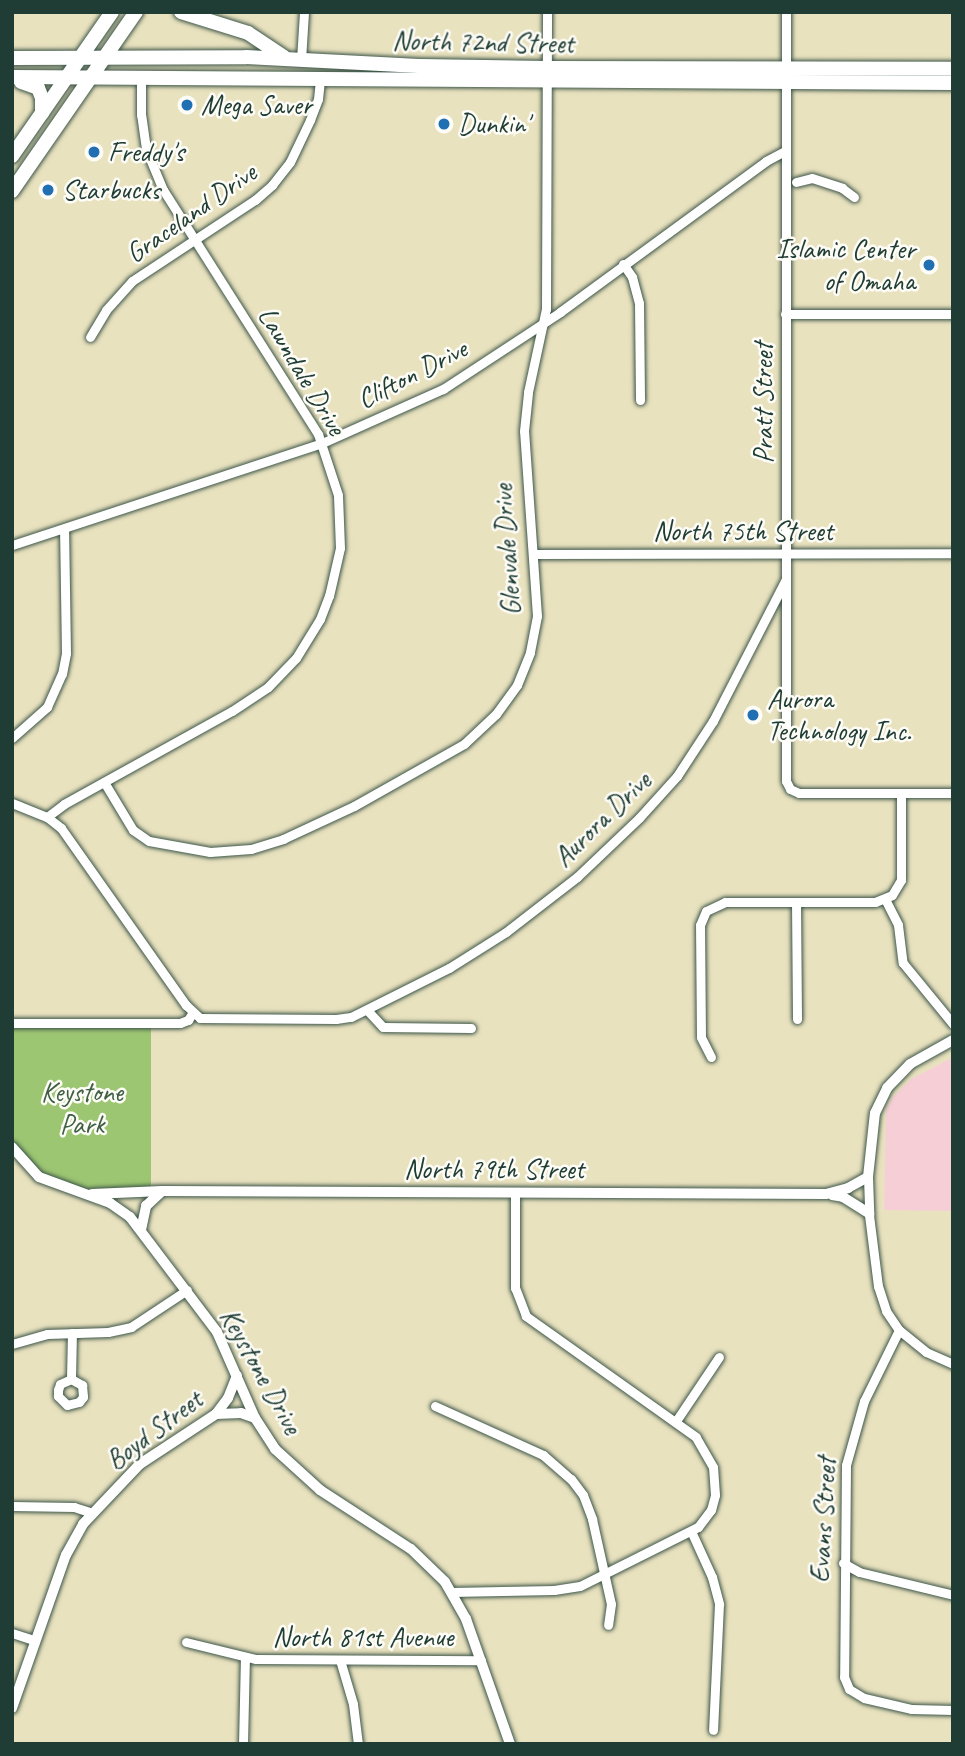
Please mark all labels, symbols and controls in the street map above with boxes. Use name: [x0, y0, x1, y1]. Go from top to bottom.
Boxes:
street label: North 72nd Street: [392, 24, 574, 60]
place label: Mega Saver: [201, 88, 312, 122]
marker: Mega Saver: [179, 97, 195, 113]
place label: Dunkin': [458, 107, 528, 141]
marker: Dunkin': [436, 116, 452, 132]
place label: Freddy's: [108, 135, 184, 169]
marker: Freddy's: [86, 144, 102, 160]
street label: Graceland Drive: [119, 156, 263, 270]
place label: Starbucks: [62, 173, 160, 207]
marker: Starbucks: [40, 182, 56, 198]
place label: Islamic Center of Omaha: [777, 232, 915, 298]
marker: Islamic Center of Omaha: [921, 257, 937, 273]
street label: Lawndale Drive: [250, 301, 354, 441]
street label: Clifton Drive: [351, 332, 473, 416]
street label: Pratt Street: [746, 342, 780, 464]
street label: Glenvale Drive: [486, 483, 528, 617]
street label: North 75th Street: [653, 514, 833, 548]
place label: Aurora Technology Inc.: [767, 682, 911, 748]
marker: Aurora Technology Inc.: [745, 707, 761, 723]
street label: Aurora Drive: [546, 764, 658, 874]
park label: Keystone Park: [41, 1075, 123, 1141]
street label: North 79th Street: [404, 1152, 584, 1186]
street label: Keystone Drive: [213, 1302, 309, 1440]
street label: Boyd Street: [99, 1383, 209, 1477]
street label: Evans Street: [803, 1456, 843, 1584]
street label: North 81st Avenue: [273, 1620, 453, 1654]

